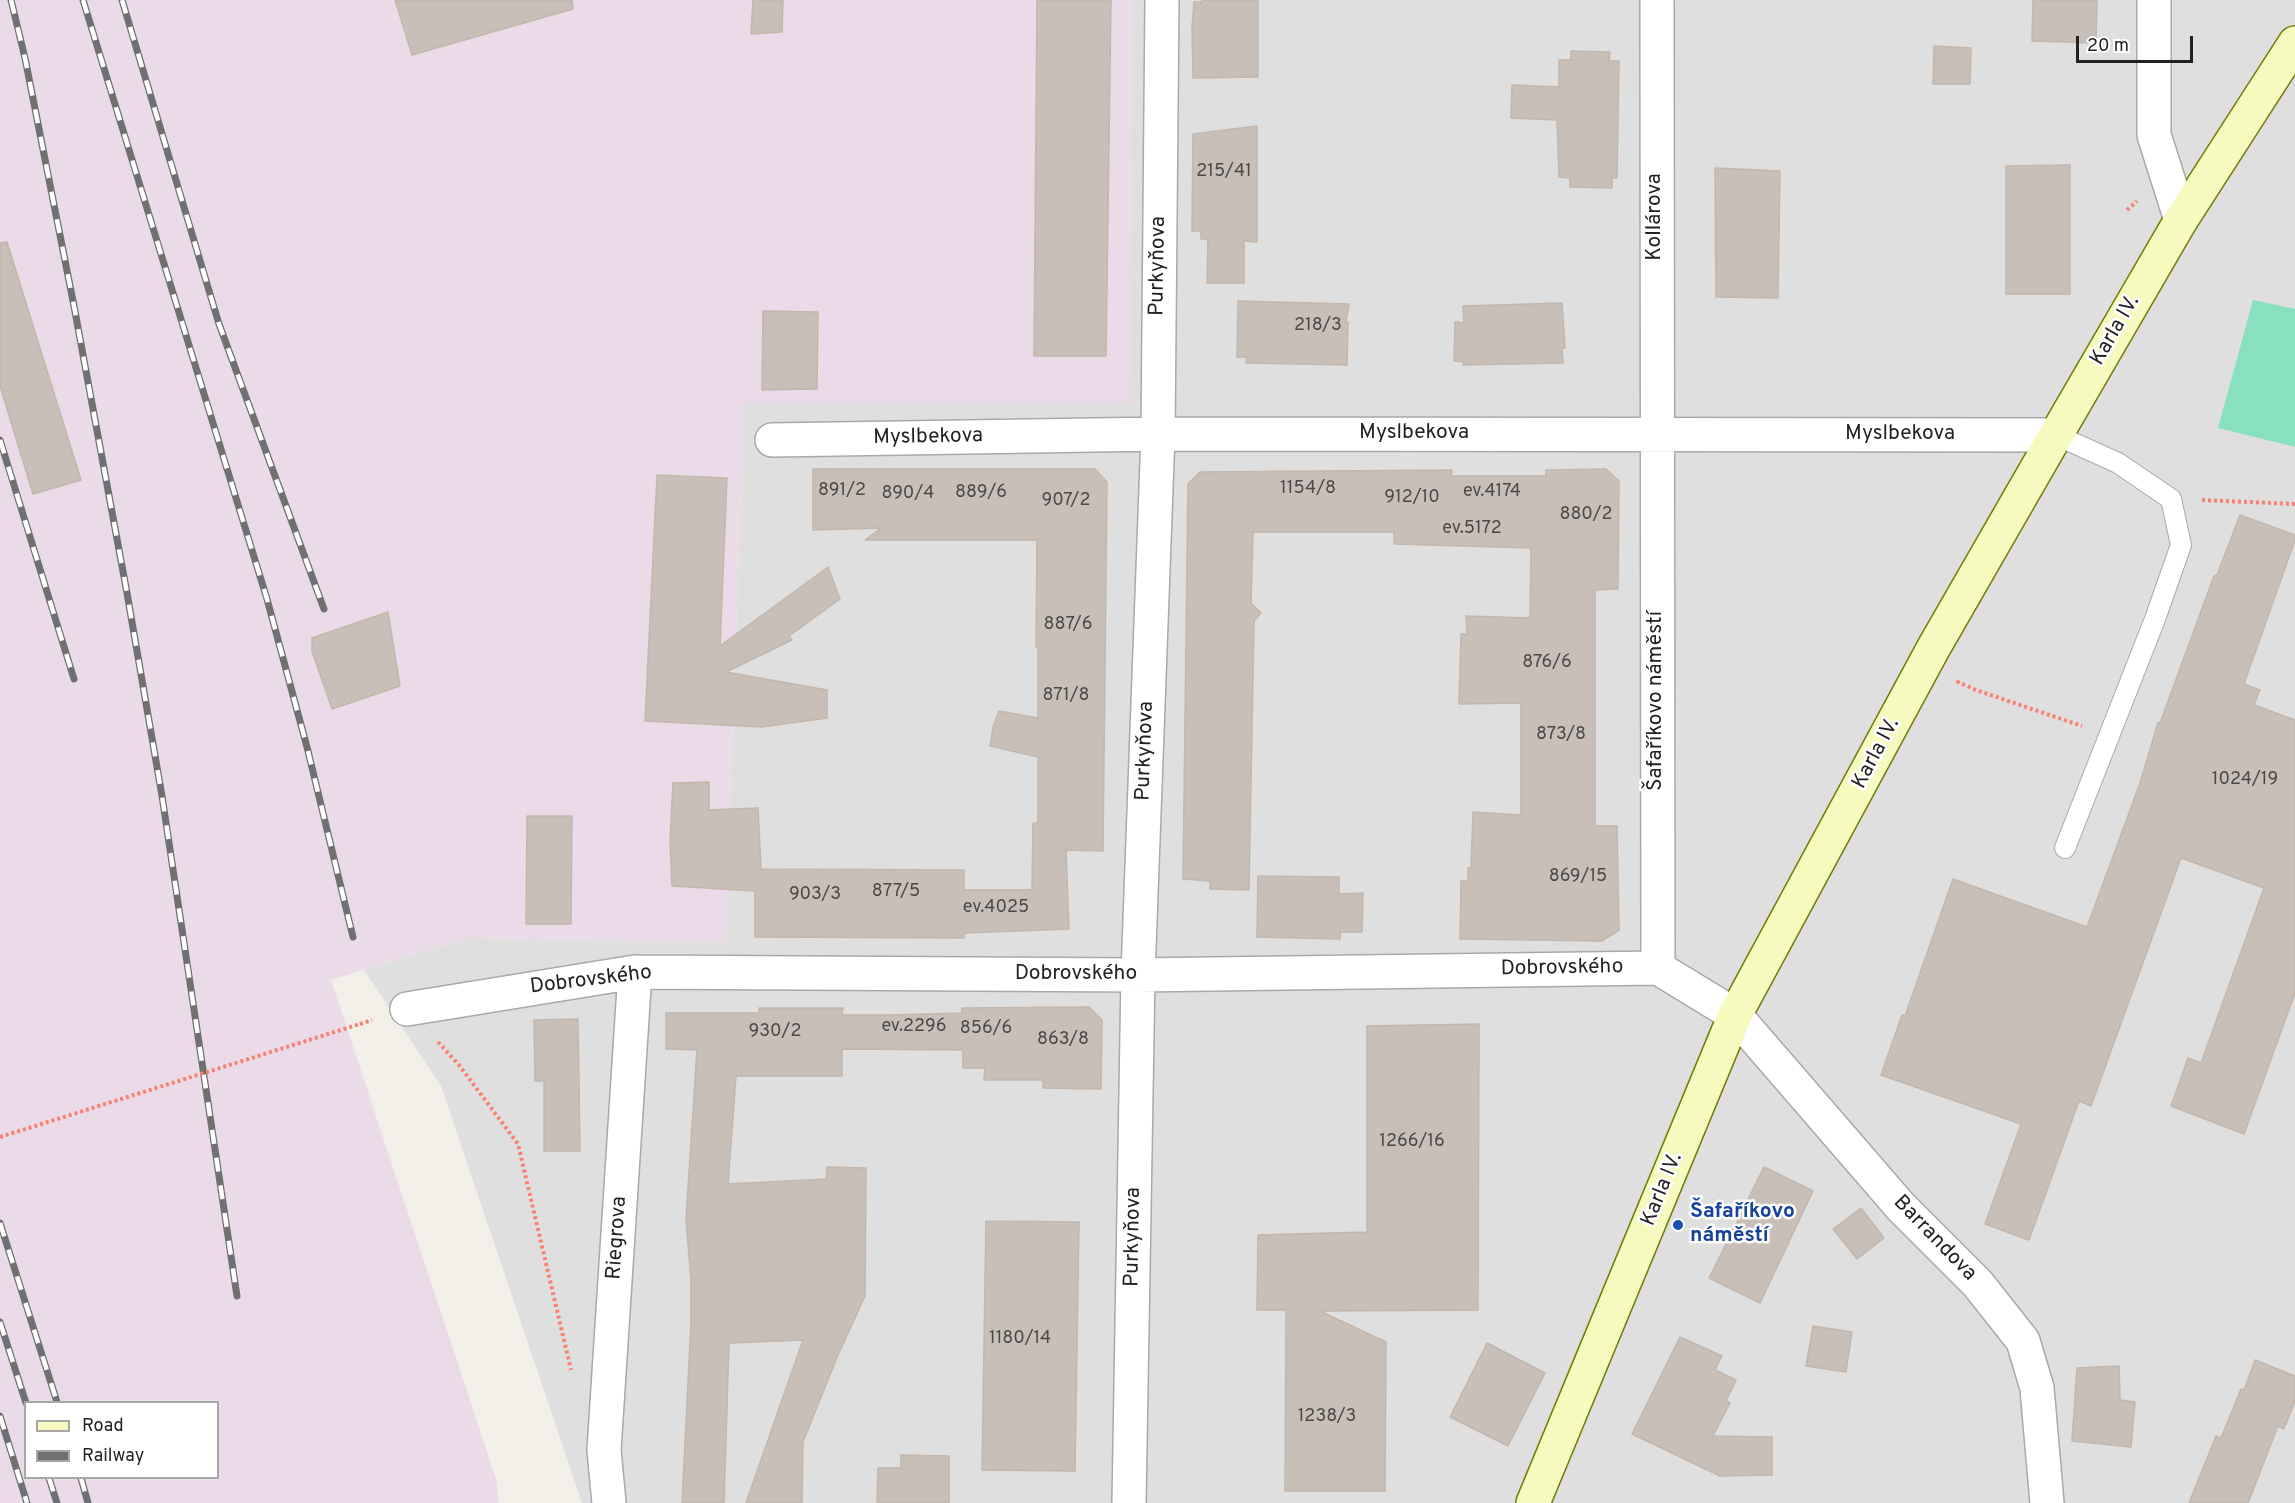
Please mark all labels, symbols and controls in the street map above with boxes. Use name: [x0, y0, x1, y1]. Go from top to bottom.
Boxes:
scale bar: [2079, 24, 2196, 62]
text: 20 m: [2087, 35, 2129, 58]
house number: 215/41: [1196, 161, 1252, 183]
street label: Kollárova: [1643, 173, 1669, 261]
street label: Purkyňova: [1146, 216, 1172, 316]
street label: Karla IV.: [2086, 291, 2146, 371]
house number: 218/3: [1294, 315, 1342, 337]
street label: Myslbekova: [1359, 421, 1469, 447]
street label: Myslbekova: [1845, 422, 1955, 448]
street label: Myslbekova: [873, 424, 983, 452]
house number: 1154/8: [1280, 478, 1336, 500]
house number: 891/2: [818, 480, 866, 502]
house number: ev.4174: [1463, 481, 1521, 503]
house number: 889/6: [955, 482, 1007, 504]
house number: 890/4: [882, 483, 934, 505]
house number: 912/10: [1384, 487, 1440, 509]
house number: 907/2: [1042, 490, 1090, 512]
house number: 880/2: [1559, 504, 1613, 526]
house number: ev.5172: [1442, 518, 1502, 540]
street label: Šafaříkovo náměstí: [1644, 611, 1670, 791]
house number: 887/6: [1044, 614, 1092, 636]
house number: 876/6: [1522, 652, 1572, 674]
house number: 871/8: [1042, 685, 1090, 707]
street label: Purkyňova: [1132, 701, 1160, 801]
street label: Karla IV.: [1848, 714, 1906, 794]
house number: 873/8: [1536, 724, 1586, 746]
house number: 1024/19: [2212, 769, 2278, 791]
house number: 869/15: [1549, 866, 1607, 888]
house number: 877/5: [872, 881, 920, 903]
house number: 903/3: [789, 884, 841, 906]
house number: ev.4025: [963, 897, 1029, 919]
street label: Dobrovského: [1500, 955, 1624, 983]
street label: Dobrovského: [529, 961, 653, 1001]
street label: Dobrovského: [1015, 962, 1137, 988]
house number: ev.2296: [882, 1016, 946, 1038]
house number: 856/6: [960, 1018, 1012, 1040]
house number: 930/2: [749, 1021, 801, 1043]
house number: 863/8: [1037, 1029, 1089, 1051]
house number: 1266/16: [1379, 1131, 1445, 1153]
street label: Karla IV.: [1637, 1150, 1689, 1230]
street label: Purkyňova: [1121, 1187, 1147, 1287]
street label: Barrandova: [1887, 1191, 1981, 1287]
street label: Riegrova: [603, 1195, 633, 1281]
place label: Šafaříkovo náměstí: [1690, 1200, 1795, 1250]
marker: Šafaříkovo náměstí: [1671, 1218, 1685, 1232]
house number: 1180/14: [989, 1328, 1051, 1350]
legend: [24, 1401, 219, 1479]
house number: 1238/3: [1298, 1406, 1356, 1428]
text: Road: [82, 1415, 124, 1438]
text: Railway: [82, 1445, 144, 1468]

